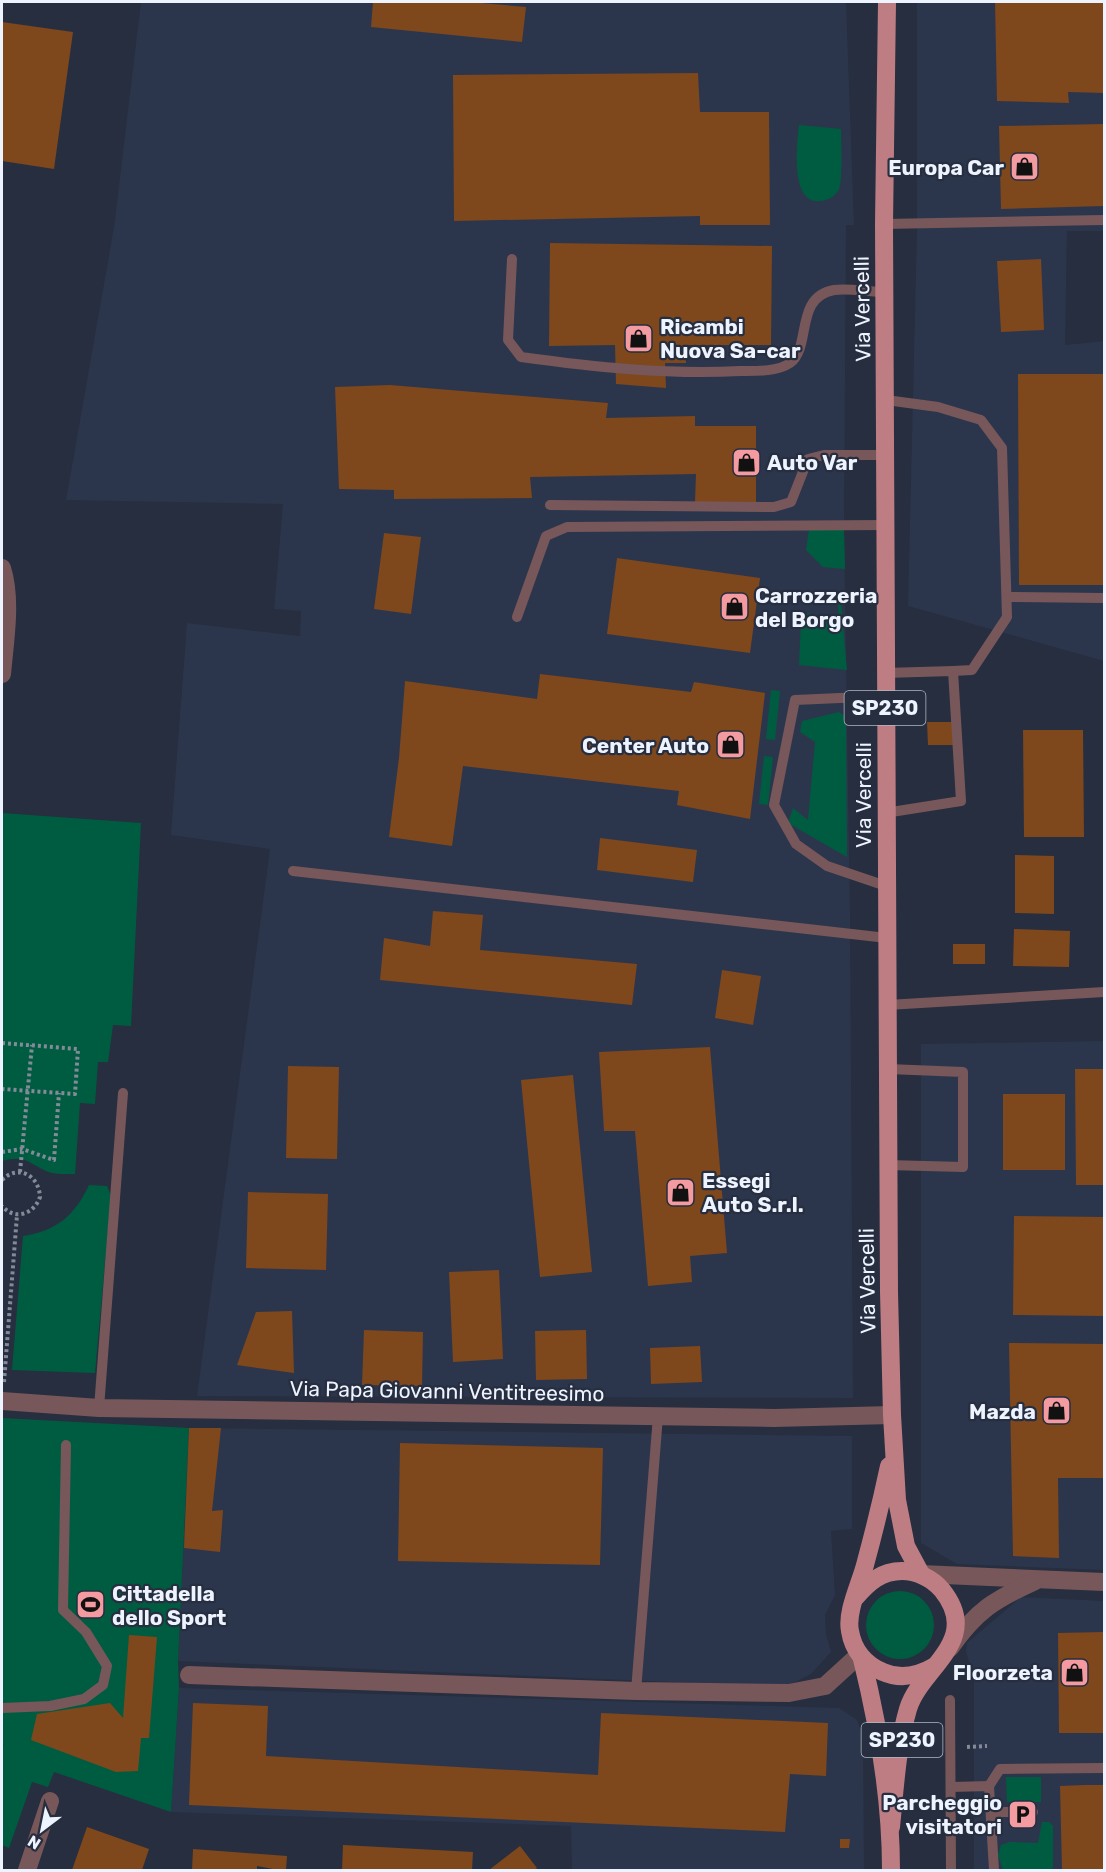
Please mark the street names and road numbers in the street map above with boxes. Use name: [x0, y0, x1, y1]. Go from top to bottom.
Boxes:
street label: Via Vercelli: [849, 256, 875, 362]
road number: SP230: [844, 691, 926, 725]
street label: Via Vercelli: [851, 742, 876, 848]
street label: Via Vercelli: [854, 1228, 880, 1334]
street label: Via Papa Giovanni Ventitreesimo: [289, 1376, 605, 1406]
road number: SP230: [862, 1723, 942, 1757]

